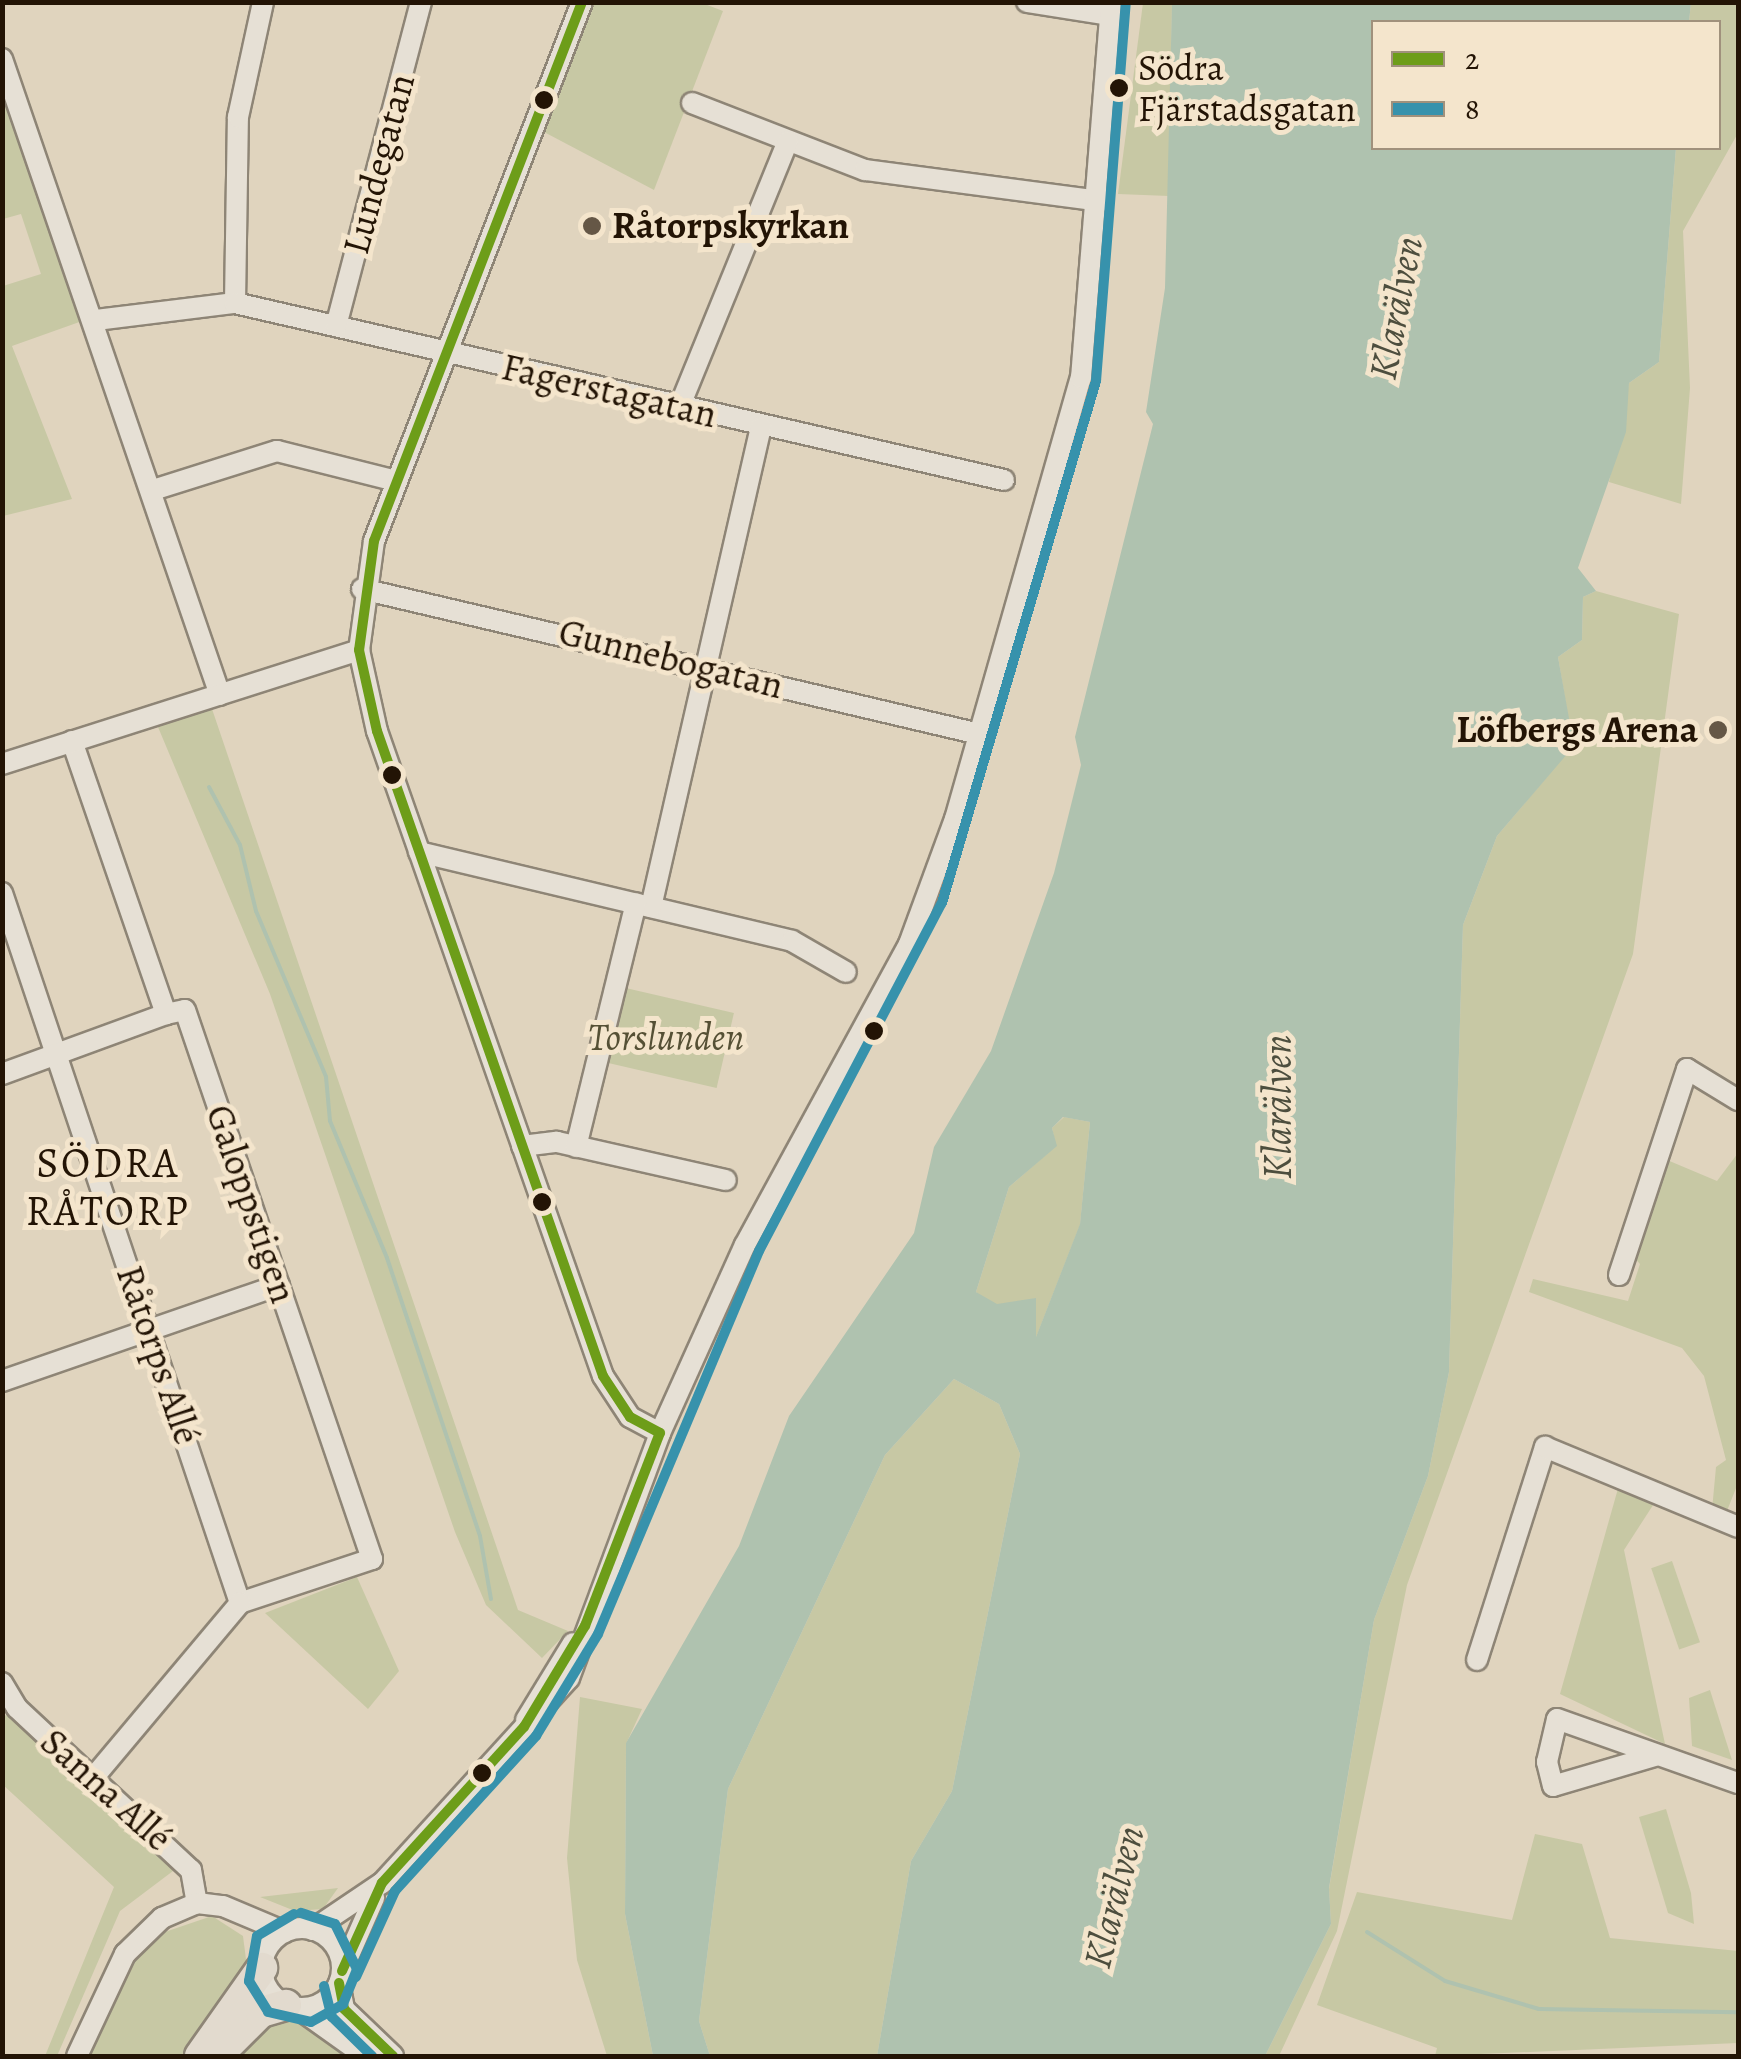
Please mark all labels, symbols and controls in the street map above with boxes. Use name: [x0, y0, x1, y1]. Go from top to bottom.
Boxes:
legend: [1371, 20, 1721, 150]
text: 2: [1465, 39, 1479, 79]
place label: Södra Fjärstadsgatan: [1138, 45, 1356, 130]
street label: Lundegatan: [333, 69, 425, 259]
marker: Södra Fjärstadsgatan: [1109, 78, 1129, 98]
text: 8: [1465, 89, 1480, 129]
unlabelled marker: [534, 90, 554, 110]
place label: Råtorpskyrkan: [612, 203, 849, 249]
marker: Råtorpskyrkan: [581, 215, 603, 237]
water label: Klarälven: [1359, 232, 1433, 384]
street label: Fagerstagatan: [497, 344, 721, 438]
street label: Gunnebogatan: [554, 609, 788, 709]
place label: Löfbergs Arena: [1456, 707, 1698, 753]
marker: Löfbergs Arena: [1707, 719, 1729, 741]
unlabelled marker: [382, 765, 402, 785]
park label: Torslunden: [588, 1015, 744, 1061]
unlabelled marker: [864, 1021, 884, 1041]
water label: Klarälven: [1254, 1035, 1302, 1179]
street label: Galoppstigen: [196, 1099, 306, 1309]
district label: SÖDRA RÅTORP: [26, 1138, 190, 1236]
unlabelled marker: [532, 1192, 552, 1212]
street label: Råtorps Allé: [106, 1260, 210, 1450]
street label: Sanna Allé: [31, 1719, 181, 1861]
unlabelled marker: [472, 1763, 492, 1783]
water label: Klarälven: [1073, 1821, 1155, 1973]

